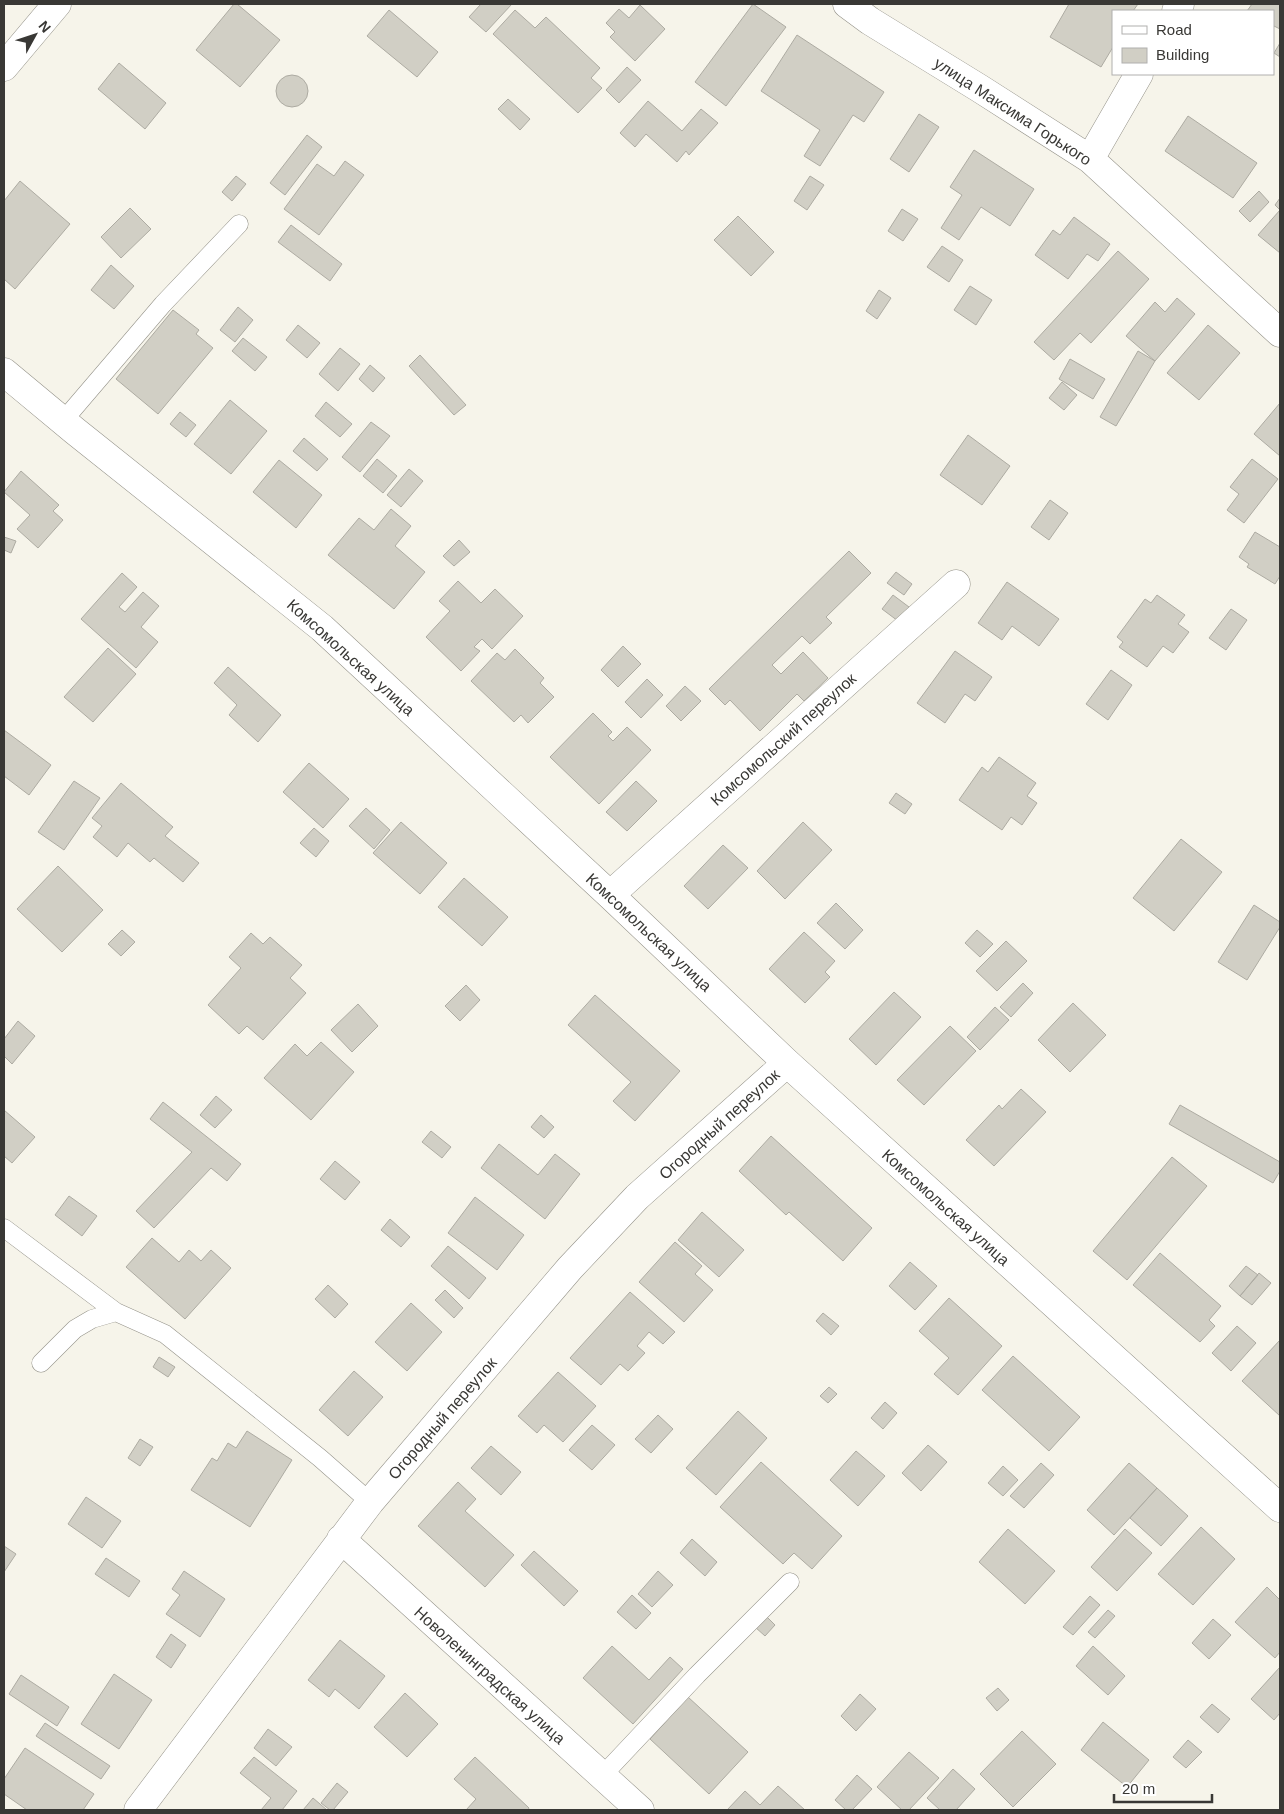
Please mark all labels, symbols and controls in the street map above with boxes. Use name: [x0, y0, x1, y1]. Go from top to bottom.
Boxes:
north arrow: [10, 10, 60, 60]
legend: [1112, 10, 1274, 75]
text: N: [36, 18, 54, 36]
text: Road: [1156, 21, 1192, 38]
text: Building: [1156, 46, 1209, 63]
street label: улица Максима Горького: [931, 54, 1094, 169]
street label: Комсомольская улица: [284, 596, 418, 719]
street label: Комсомольский переулок: [707, 669, 860, 809]
street label: Комсомольская улица: [583, 870, 715, 995]
street label: Огородный переулок: [656, 1065, 784, 1183]
street label: Комсомольская улица: [879, 1146, 1013, 1269]
street label: Огородный переулок: [385, 1353, 500, 1483]
street label: Новоленинградская улица: [411, 1603, 568, 1747]
scale bar: [1114, 1772, 1212, 1804]
text: 20 m: [1122, 1780, 1155, 1797]

